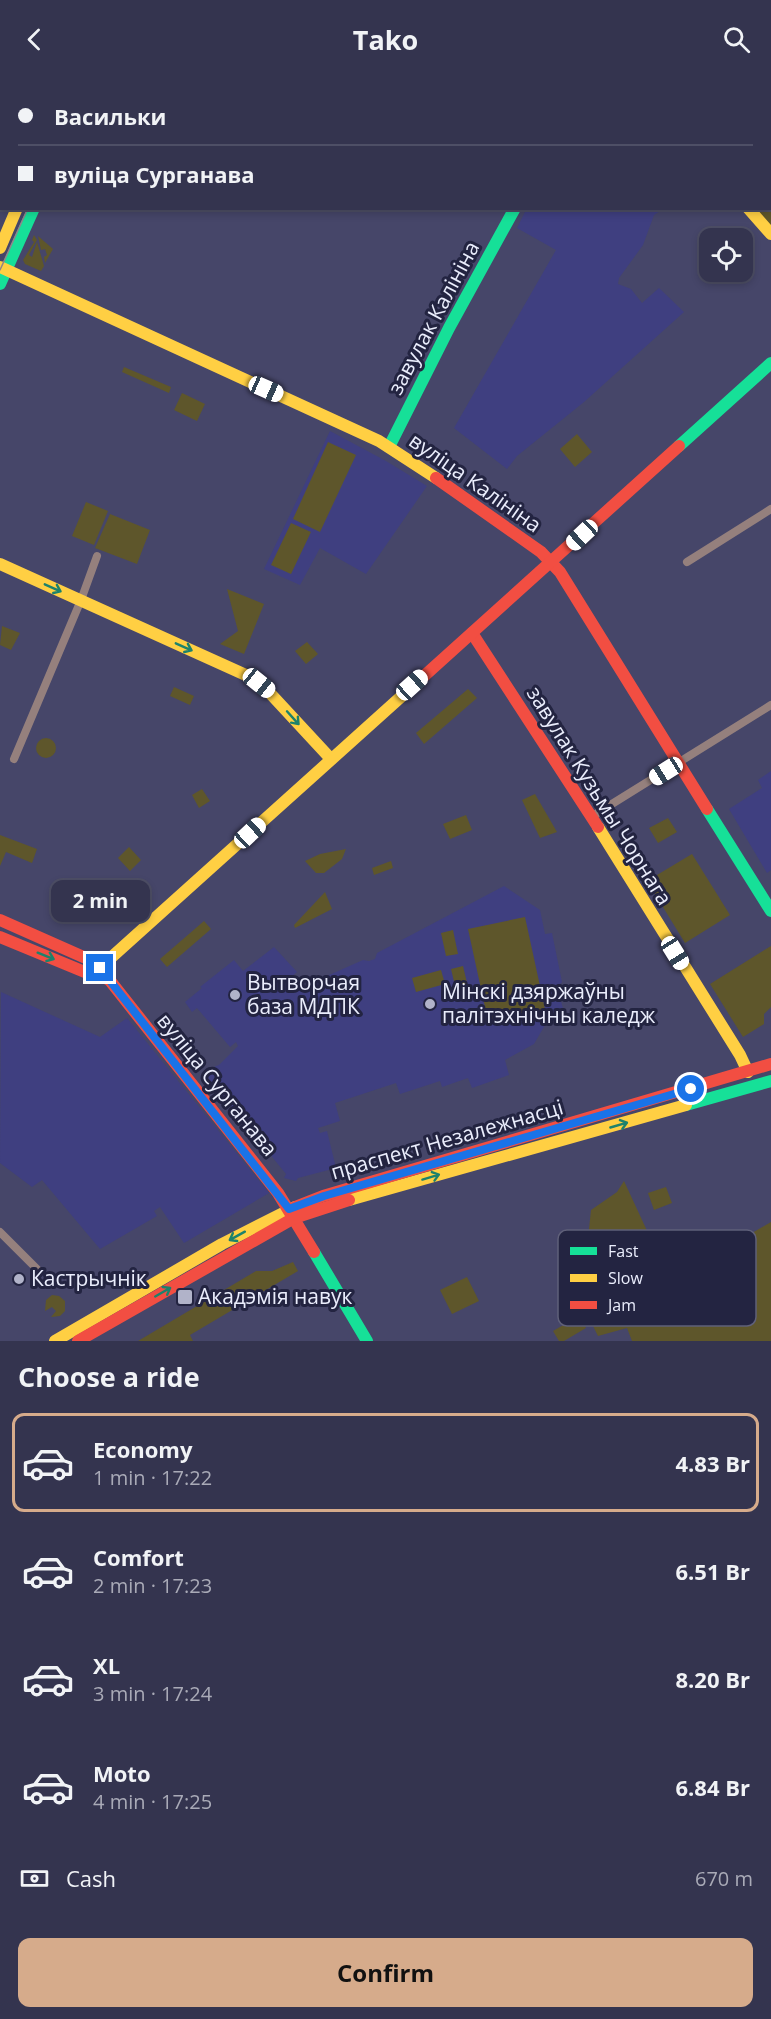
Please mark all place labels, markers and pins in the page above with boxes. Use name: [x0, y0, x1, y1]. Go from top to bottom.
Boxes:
place label: Вытворчая база МДПК: [247, 968, 360, 1020]
place label: Мінскі дзяржаўны палітэхнічны каледж: [442, 977, 656, 1029]
marker: Вытворчая база МДПК: [228, 988, 242, 1002]
marker: Мінскі дзяржаўны палітэхнічны каледж: [423, 997, 437, 1011]
place label: Кастрычнік: [31, 1264, 147, 1292]
marker: Кастрычнік: [12, 1272, 26, 1286]
place label: Акадэмія навук: [198, 1282, 353, 1310]
marker: Акадэмія навук: [176, 1288, 194, 1306]

